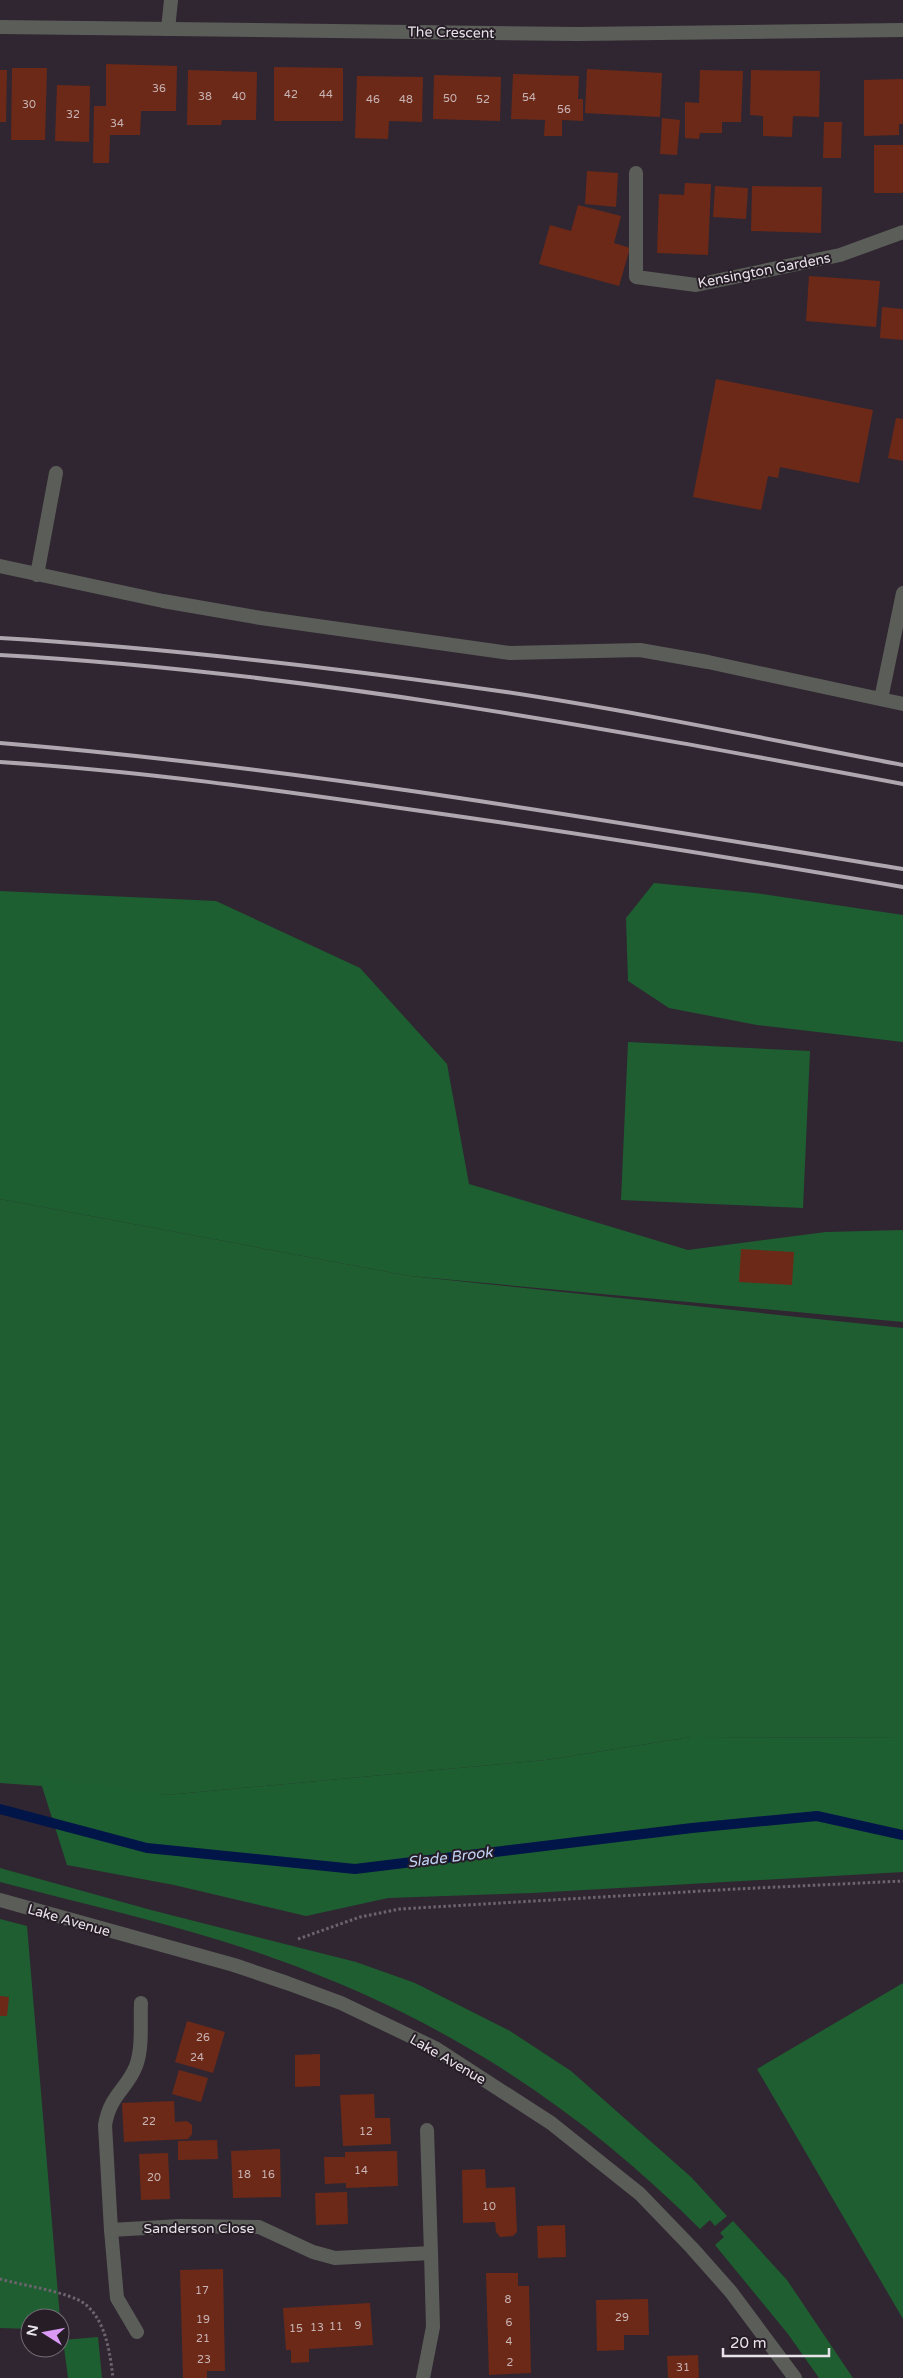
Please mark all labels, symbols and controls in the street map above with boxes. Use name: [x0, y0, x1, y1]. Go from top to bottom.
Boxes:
street label: The Crescent: [407, 23, 495, 42]
house number: 36: [152, 82, 166, 95]
house number: 42: [284, 88, 298, 101]
house number: 44: [319, 88, 333, 101]
house number: 38: [198, 90, 212, 103]
house number: 40: [232, 90, 246, 103]
house number: 54: [522, 91, 536, 104]
house number: 50: [443, 92, 457, 105]
house number: 46: [366, 93, 380, 106]
house number: 48: [399, 93, 413, 106]
house number: 52: [476, 93, 490, 106]
house number: 30: [22, 98, 36, 111]
house number: 56: [557, 103, 571, 116]
house number: 32: [66, 108, 80, 121]
house number: 34: [110, 117, 124, 130]
street label: Kensington Gardens: [696, 249, 832, 292]
water label: Slade Brook: [407, 1843, 495, 1871]
street label: Lake Avenue: [26, 1901, 112, 1940]
house number: 26: [196, 2031, 210, 2044]
street label: Lake Avenue: [407, 2031, 489, 2088]
house number: 24: [190, 2051, 204, 2064]
house number: 22: [142, 2115, 156, 2128]
house number: 12: [359, 2125, 373, 2138]
house number: 14: [354, 2164, 368, 2177]
house number: 18: [237, 2168, 251, 2181]
house number: 16: [261, 2168, 275, 2181]
house number: 20: [147, 2171, 161, 2184]
house number: 10: [482, 2200, 496, 2213]
street label: Sanderson Close: [144, 2220, 255, 2237]
house number: 17: [195, 2284, 209, 2297]
house number: 8: [505, 2293, 512, 2306]
north arrow: [20, 2308, 70, 2358]
house number: 29: [615, 2311, 629, 2324]
house number: 19: [196, 2313, 210, 2326]
house number: 6: [506, 2316, 513, 2329]
house number: 9: [355, 2319, 362, 2332]
house number: 11: [329, 2320, 343, 2333]
house number: 13: [310, 2321, 324, 2334]
house number: 15: [289, 2322, 303, 2335]
text: N: [23, 2323, 42, 2338]
scale bar: [723, 2326, 829, 2358]
house number: 21: [196, 2332, 210, 2345]
text: 20 m: [730, 2334, 767, 2352]
house number: 4: [506, 2335, 513, 2348]
house number: 23: [197, 2353, 211, 2366]
house number: 2: [507, 2356, 514, 2369]
house number: 31: [676, 2361, 690, 2374]

